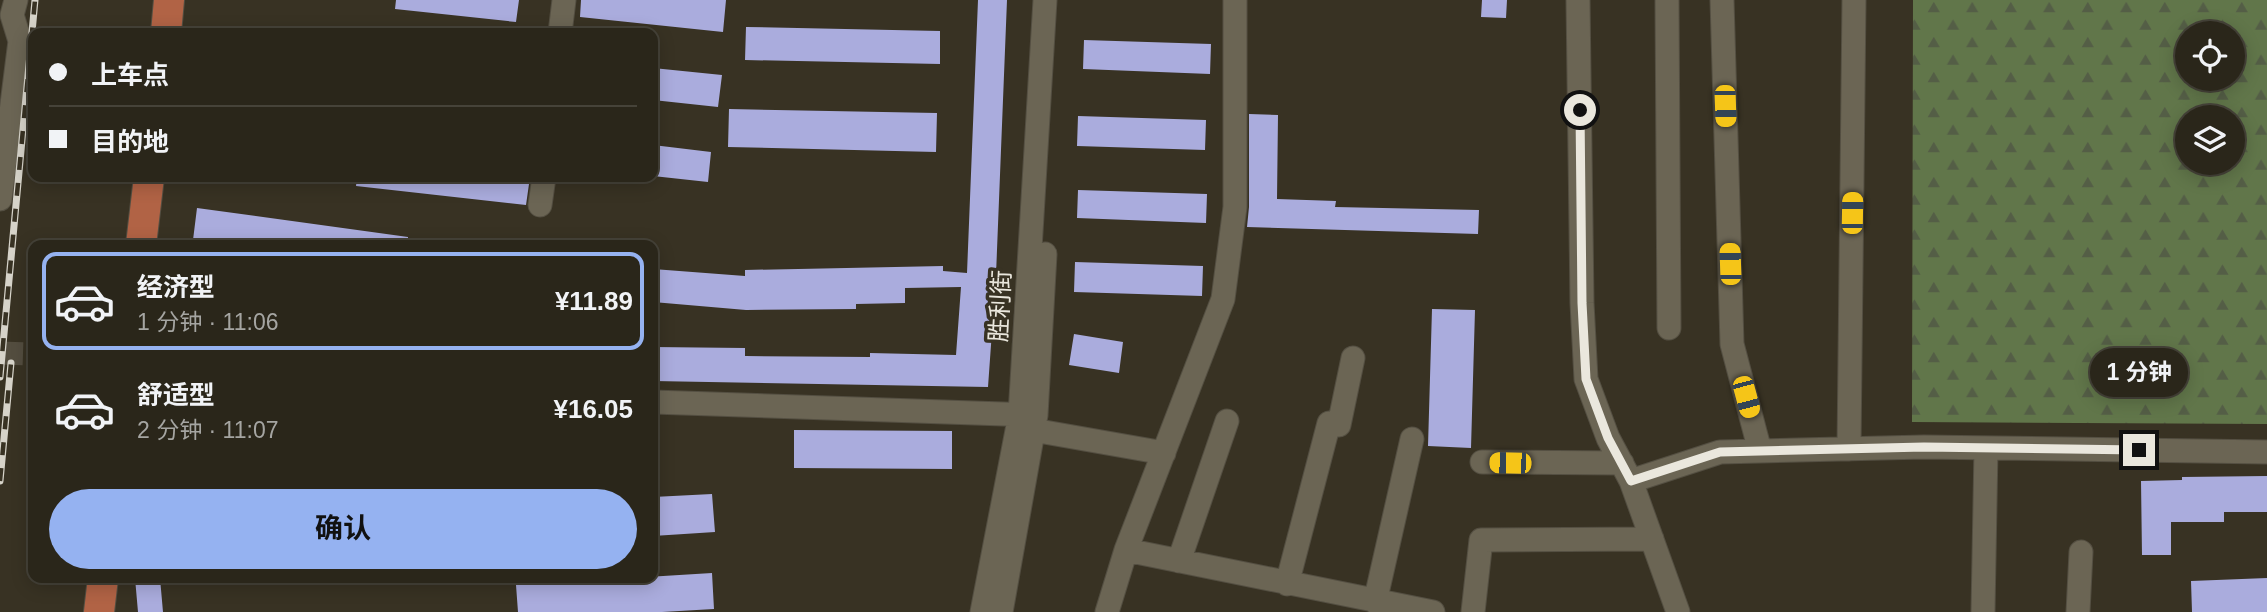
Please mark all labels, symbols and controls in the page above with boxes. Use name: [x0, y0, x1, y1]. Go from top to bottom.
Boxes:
map controls: [2175, 21, 2245, 175]
button: locate: [2175, 21, 2245, 91]
text: 上车点: [91, 60, 169, 90]
car: [1714, 85, 1737, 127]
route start: [1564, 94, 1596, 126]
button: layers: [2175, 105, 2245, 175]
text: 目的地: [91, 127, 169, 157]
car: [1842, 192, 1863, 234]
car: [1719, 243, 1742, 285]
street label: 胜利街: [985, 269, 1015, 343]
icon: car: [53, 270, 116, 333]
text: 经济型: [137, 272, 215, 302]
text: ¥11.89: [555, 286, 633, 316]
text: 1 分钟 · 11:06: [137, 309, 278, 335]
callout: 1 分钟: [2090, 349, 2188, 398]
text: 1 分钟: [2106, 359, 2172, 385]
car: [1731, 374, 1762, 420]
icon: car: [53, 378, 116, 441]
text: 舒适型: [137, 380, 215, 410]
text: ¥16.05: [553, 394, 633, 424]
text: 2 分钟 · 11:07: [137, 417, 278, 443]
route end: [2123, 434, 2155, 466]
car: [1489, 452, 1532, 474]
button: 确认: [49, 489, 637, 569]

